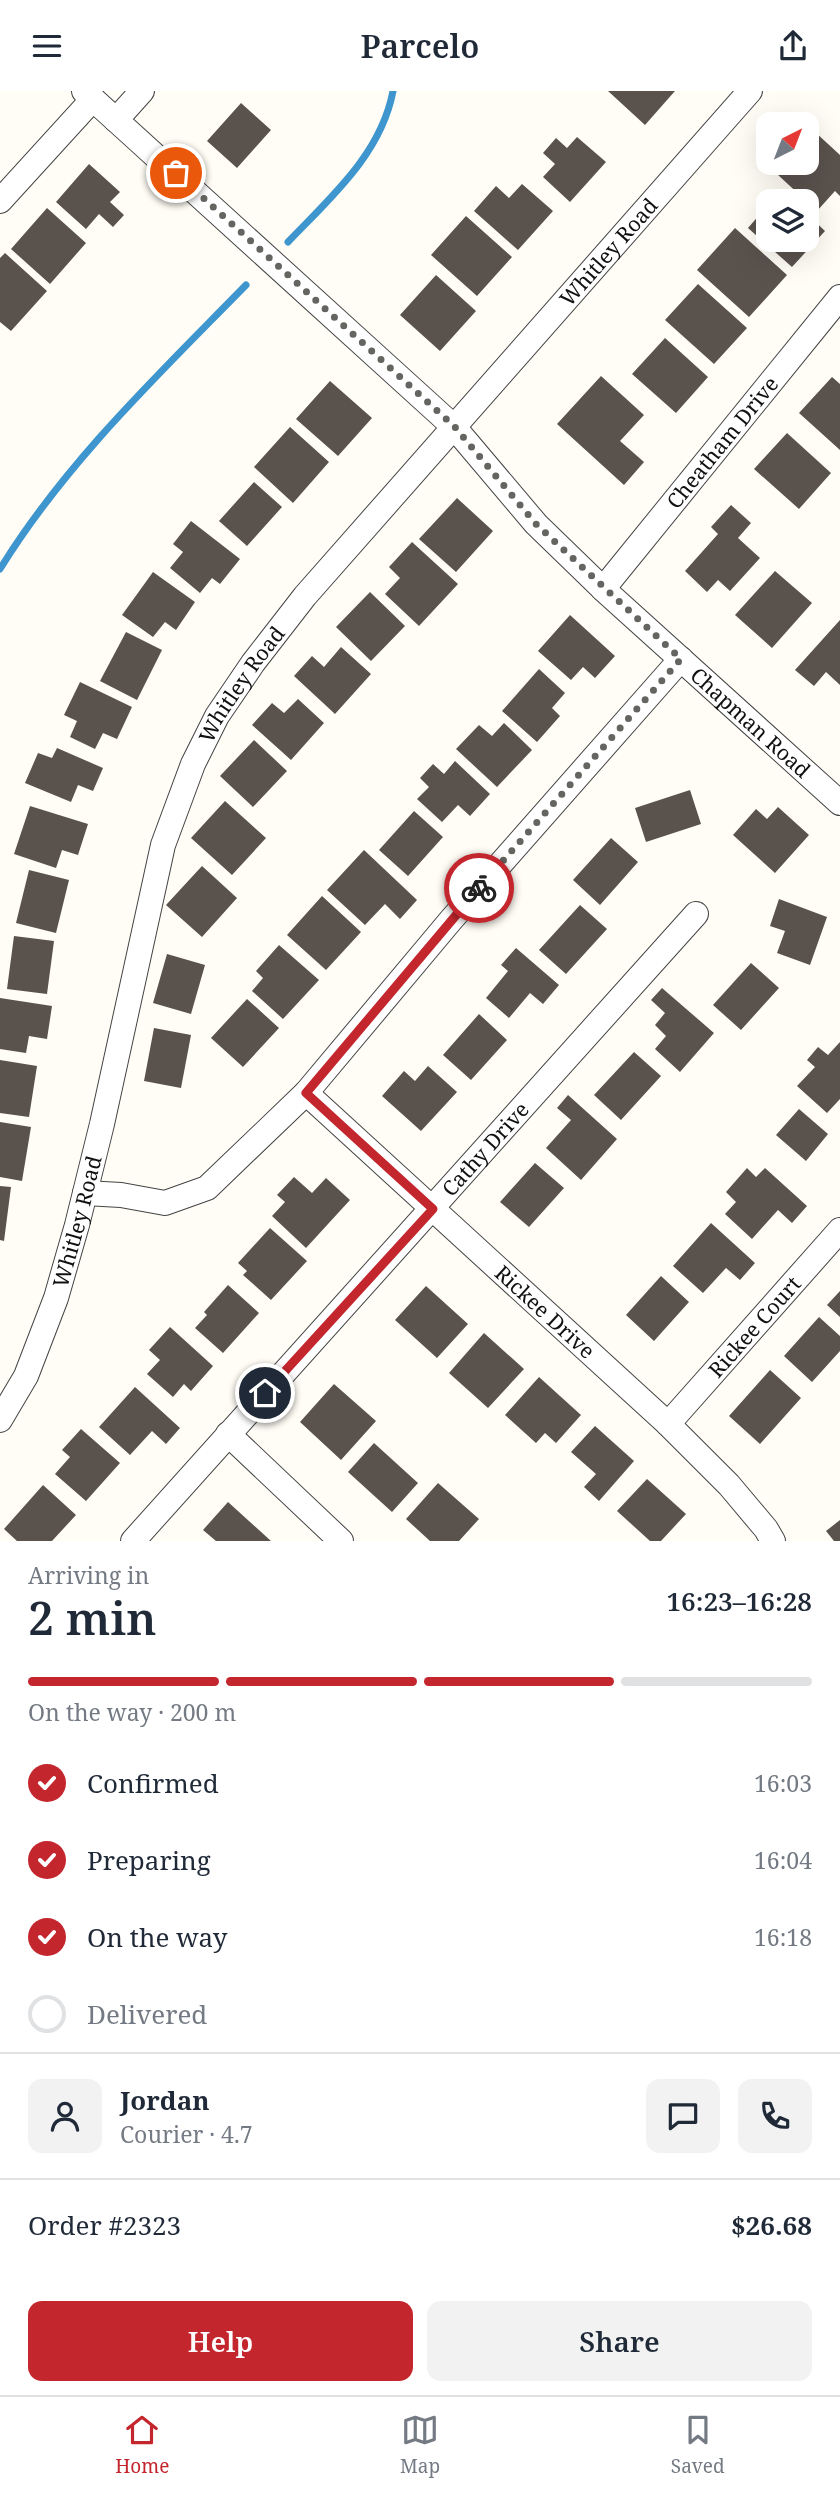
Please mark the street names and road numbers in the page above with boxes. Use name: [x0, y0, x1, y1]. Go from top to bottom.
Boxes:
street label: Whitley Road: [553, 192, 664, 312]
street label: Cheatham Drive: [660, 370, 784, 514]
street label: Whitley Road: [192, 620, 291, 747]
street label: Chapman Road: [685, 661, 817, 784]
street label: Cathy Drive: [435, 1096, 535, 1202]
street label: Whitley Road: [46, 1153, 108, 1291]
street label: Rickee Drive: [489, 1259, 601, 1364]
street label: Rickee Court: [702, 1270, 807, 1383]

